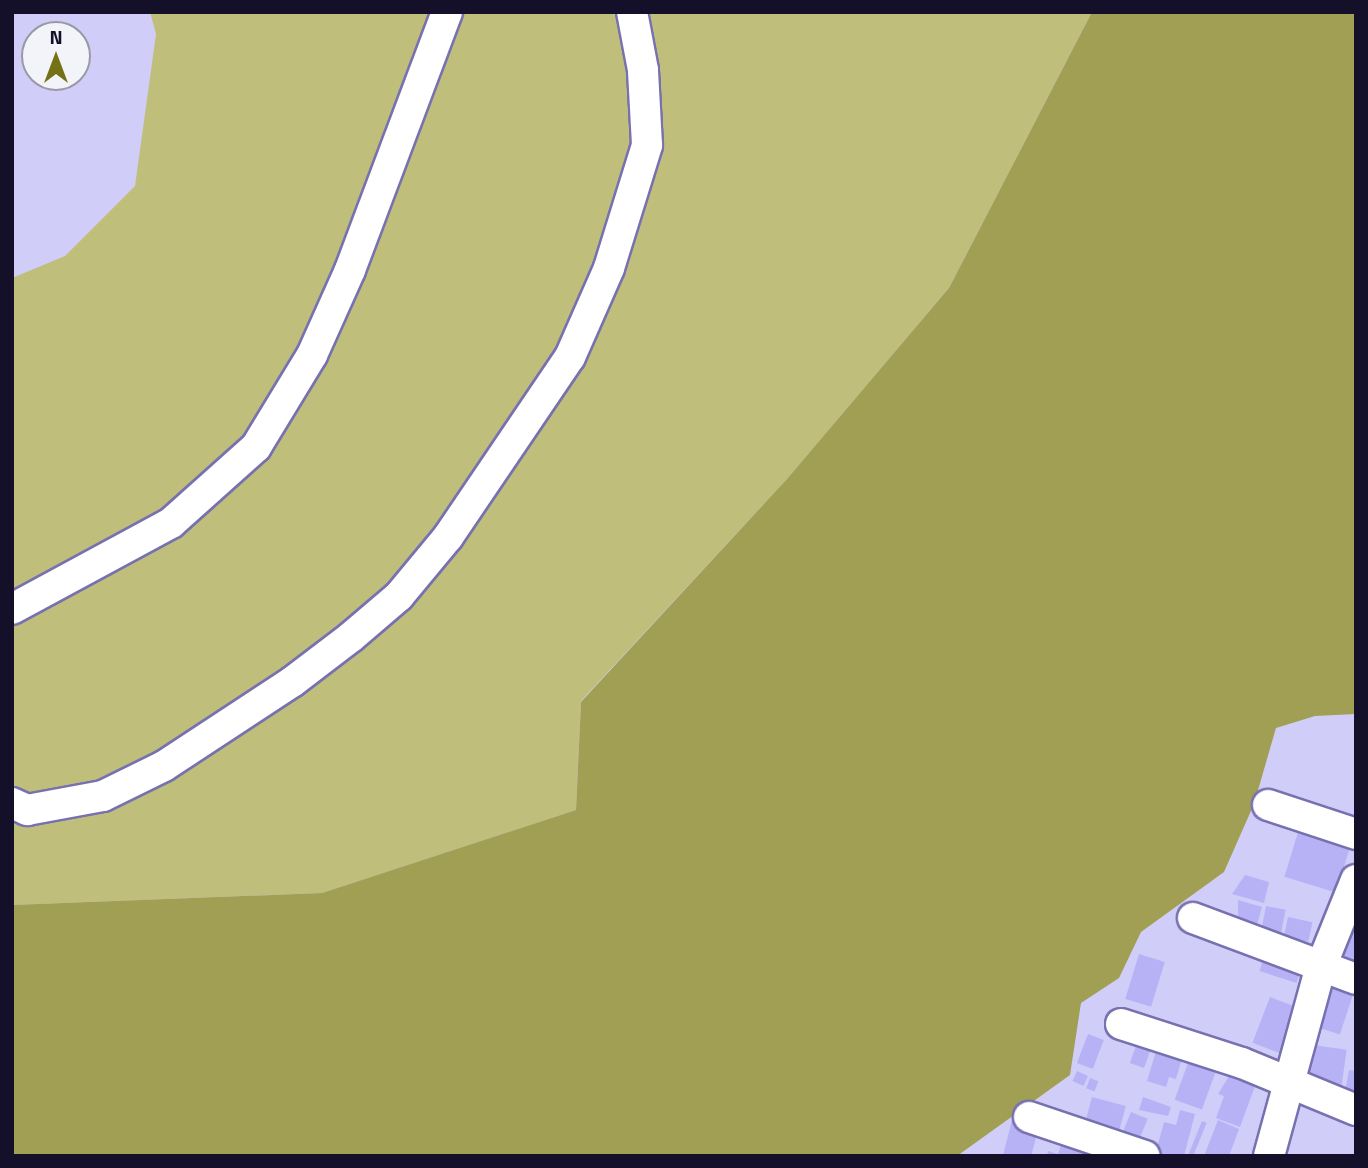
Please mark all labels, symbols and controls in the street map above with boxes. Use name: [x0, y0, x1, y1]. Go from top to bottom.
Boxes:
north arrow: [21, 21, 91, 91]
text: N: [49, 22, 63, 51]

